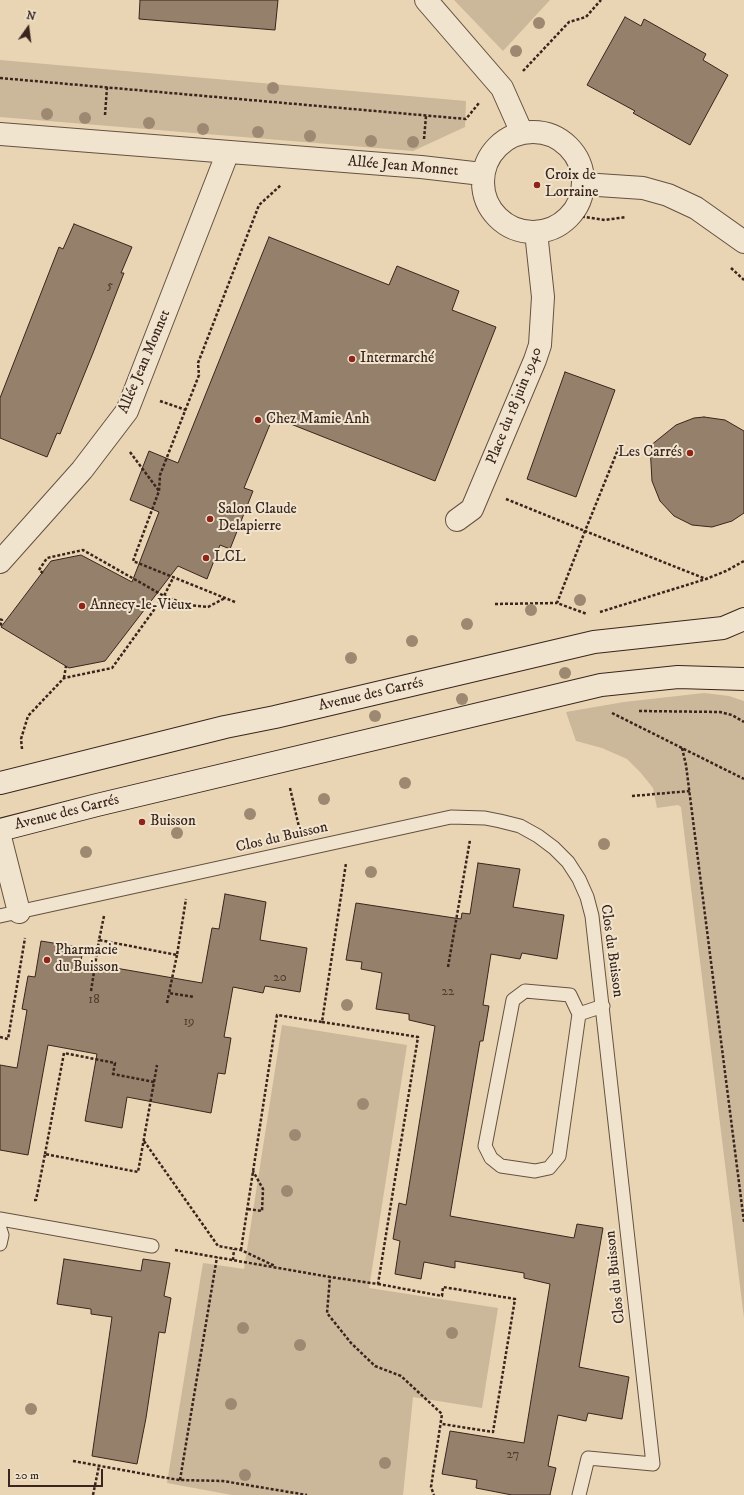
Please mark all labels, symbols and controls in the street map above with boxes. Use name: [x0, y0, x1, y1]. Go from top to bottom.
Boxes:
north arrow: [8, 8, 48, 48]
text: N: [25, 8, 37, 24]
street label: Allée Jean Monnet: [347, 153, 459, 181]
place label: Croix de Lorraine: [545, 167, 598, 202]
marker: Croix de Lorraine: [532, 180, 542, 190]
house number: 5: [107, 278, 113, 294]
street label: Allée Jean Monnet: [115, 307, 175, 417]
street label: Place du 18 juin 1940: [483, 345, 547, 467]
place label: Intermarché: [360, 350, 434, 368]
marker: Intermarché: [347, 354, 357, 364]
place label: Chez Mamie Anh: [266, 411, 370, 429]
marker: Chez Mamie Anh: [253, 415, 263, 425]
place label: Les Carrés: [618, 444, 682, 462]
marker: Les Carrés: [685, 448, 695, 458]
place label: Salon Claude Delapierre: [218, 501, 297, 536]
marker: Salon Claude Delapierre: [205, 514, 215, 524]
place label: LCL: [214, 549, 246, 567]
marker: LCL: [201, 553, 211, 563]
place label: Annecy-le-Vieux: [90, 597, 192, 615]
marker: Annecy-le-Vieux: [77, 601, 87, 611]
street label: Avenue des Carrés: [317, 674, 425, 716]
street label: Avenue des Carrés: [13, 791, 121, 835]
place label: Buisson: [150, 813, 196, 831]
marker: Buisson: [137, 817, 147, 827]
street label: Clos du Buisson: [234, 819, 330, 857]
street label: Clos du Buisson: [596, 903, 626, 999]
place label: Pharmacie du Buisson: [55, 942, 119, 977]
marker: Pharmacie du Buisson: [42, 955, 52, 965]
house number: 20: [273, 970, 287, 986]
house number: 22: [442, 984, 454, 1000]
house number: 18: [88, 992, 100, 1008]
house number: 19: [183, 1014, 195, 1030]
street label: Clos du Buisson: [602, 1229, 630, 1325]
house number: 27: [507, 1447, 519, 1463]
scale bar: [10, 1461, 105, 1487]
text: 20 m: [15, 1468, 39, 1483]

